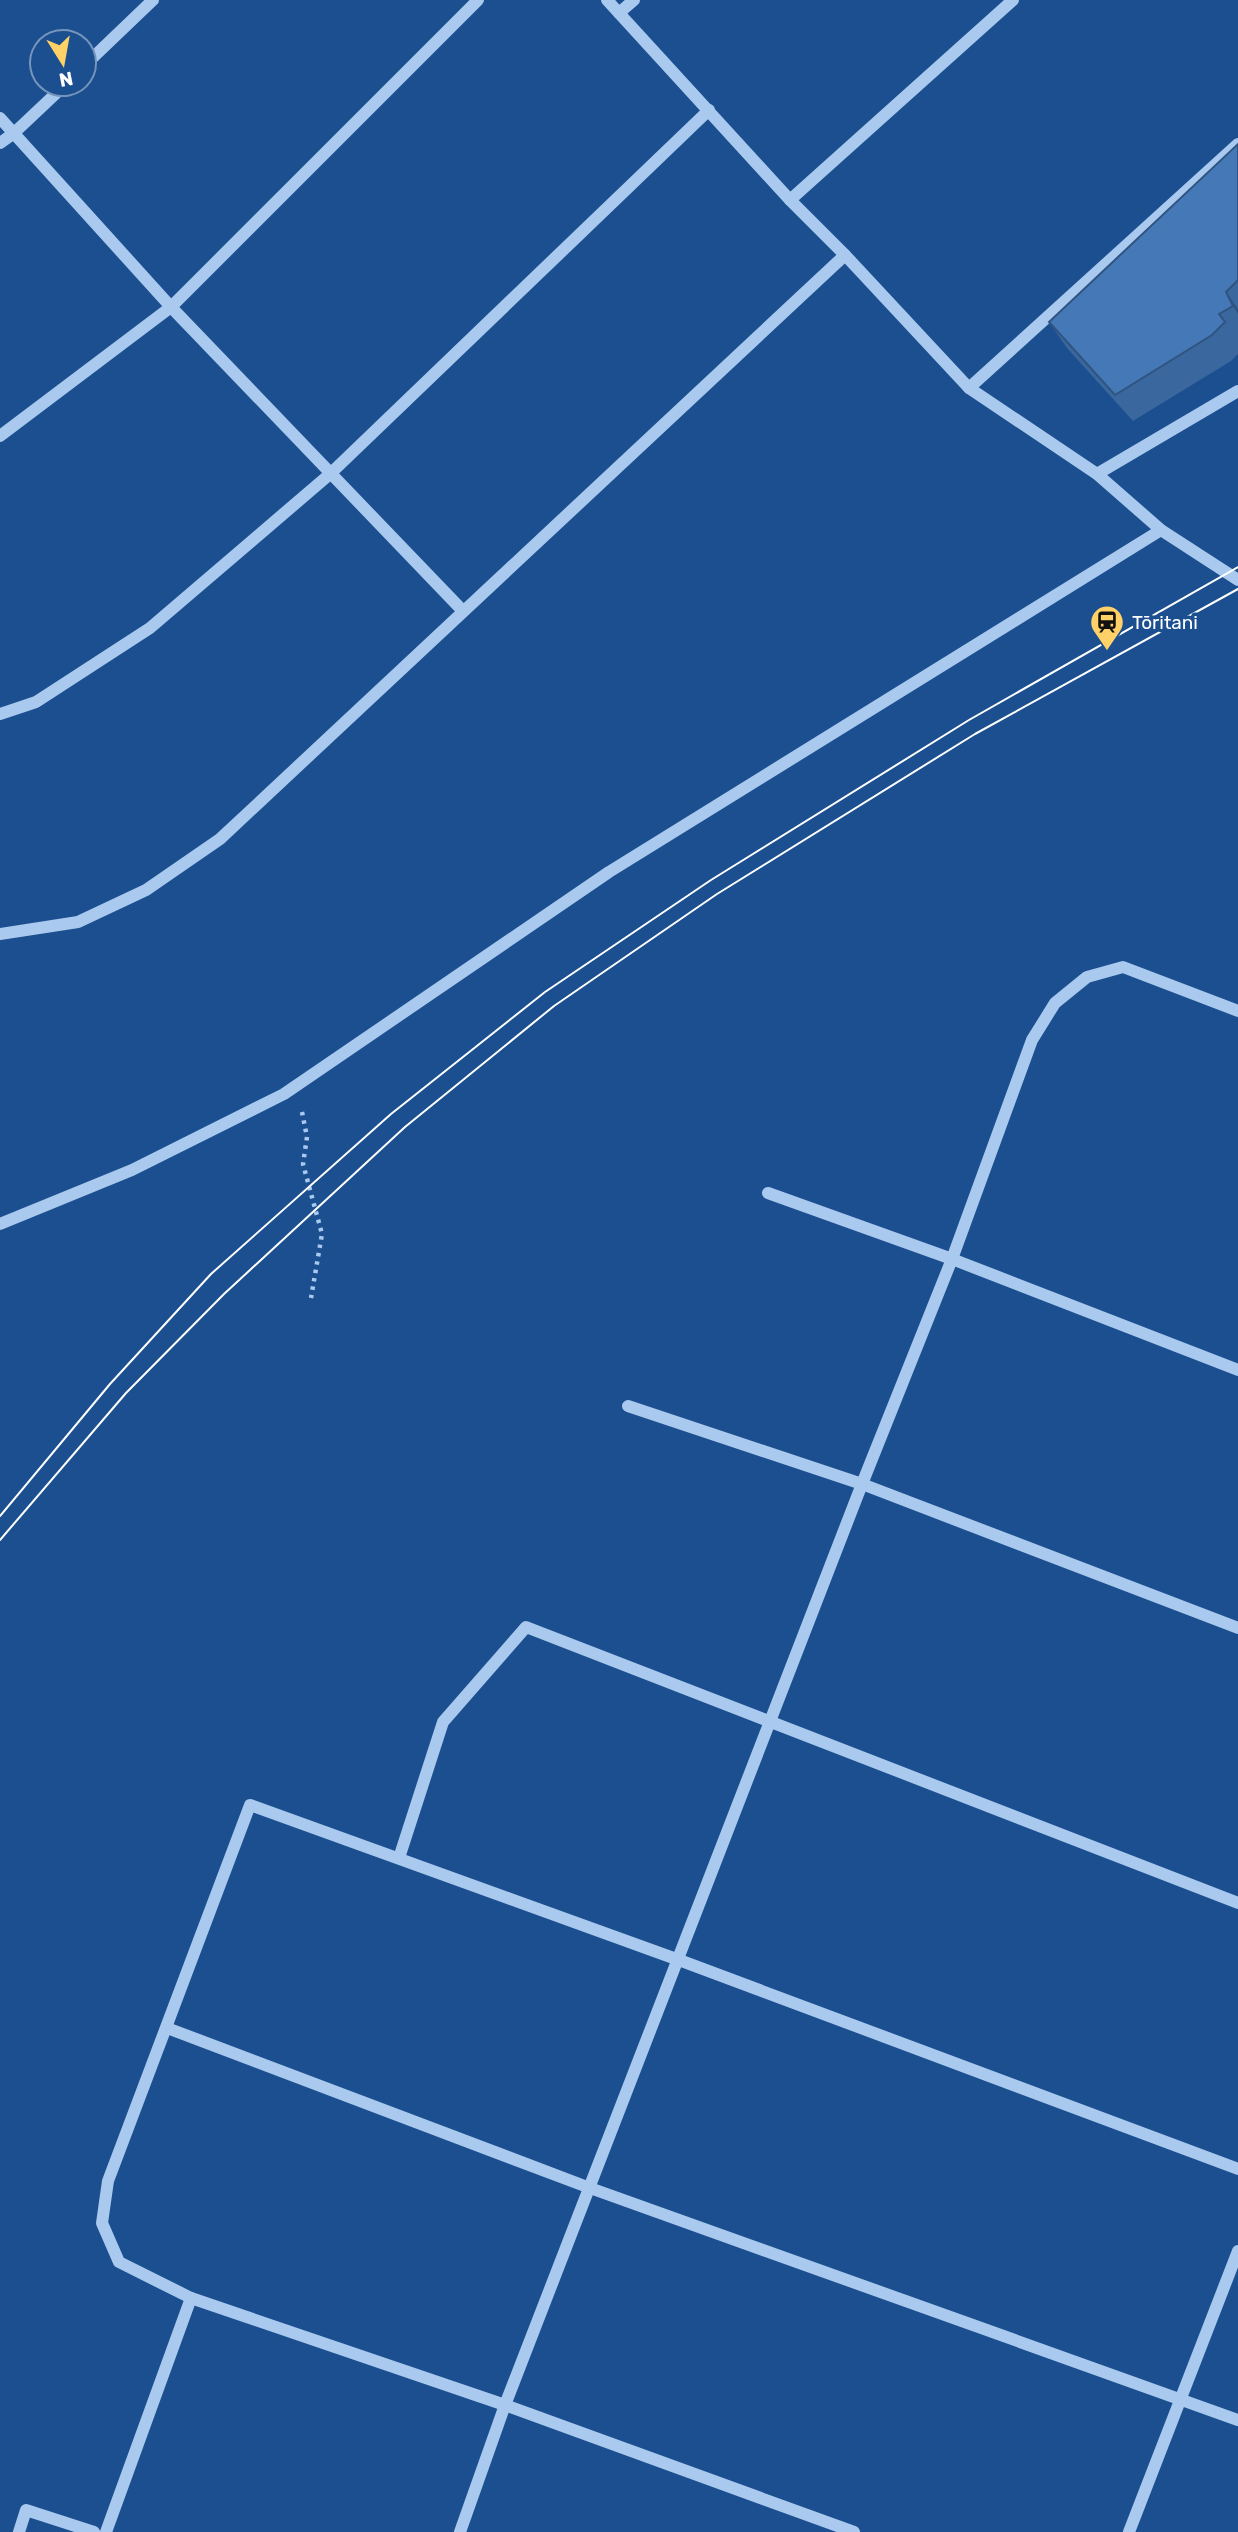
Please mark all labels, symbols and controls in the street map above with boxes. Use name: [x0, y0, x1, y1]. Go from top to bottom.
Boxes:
north arrow: [28, 28, 98, 98]
text: N: [57, 67, 75, 92]
station icon: Tōritani: [1088, 603, 1126, 652]
place label: Tōritani: [1132, 611, 1198, 634]

